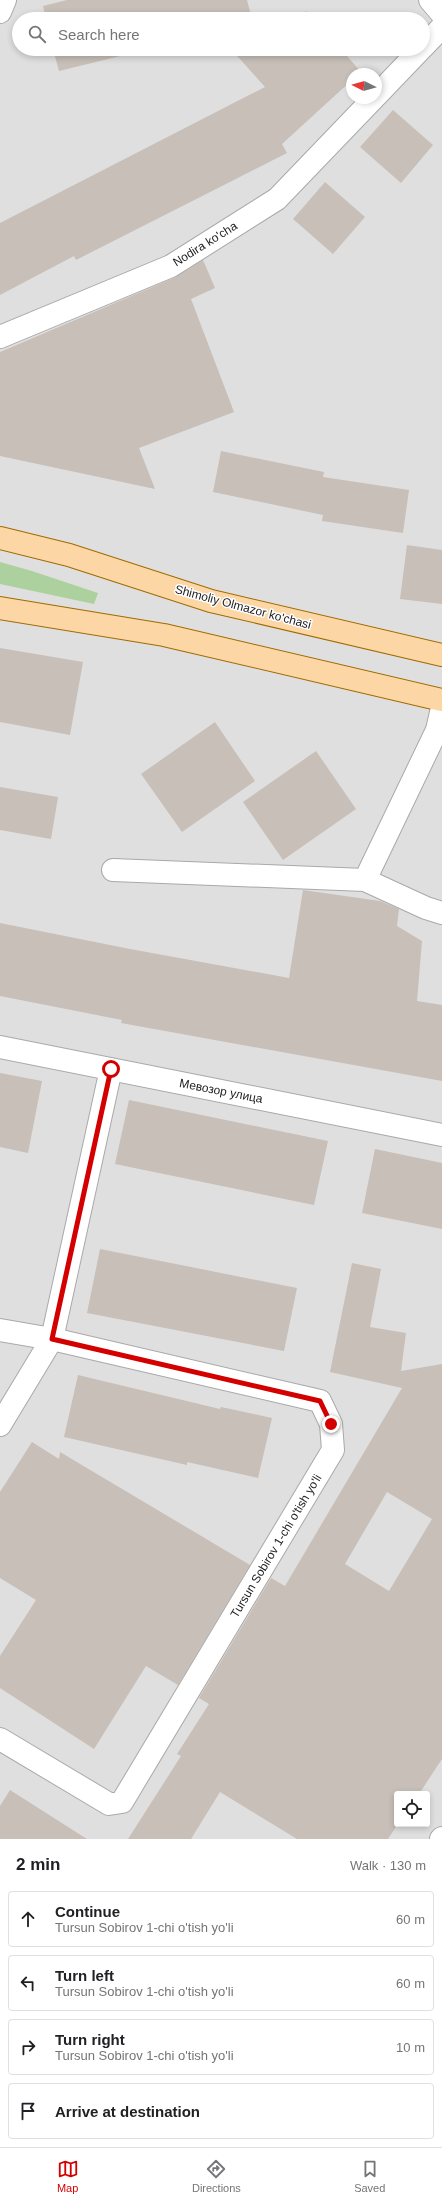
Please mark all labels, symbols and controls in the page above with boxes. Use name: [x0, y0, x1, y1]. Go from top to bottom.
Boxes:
search box: [12, 12, 430, 56]
icon: search: [26, 23, 48, 45]
text: Search here: [58, 26, 140, 43]
north arrow: [346, 68, 382, 104]
street label: Nodira ko'cha: [170, 219, 240, 269]
street label: Shimoliy Olmazor ko'chasi: [173, 582, 313, 632]
route start: [102, 1060, 120, 1078]
street label: Мевозор улица: [178, 1076, 264, 1106]
route end: [322, 1415, 340, 1433]
street label: Tursun Sobirov 1-chi o'tish yo'li: [228, 1472, 324, 1620]
map controls: [394, 1791, 430, 1827]
button: locate: [394, 1791, 430, 1827]
text: 2 min: [16, 1855, 60, 1874]
text: Walk · 130 m: [350, 1858, 426, 1873]
text: Continue: [55, 1903, 120, 1920]
icon: ahead: [17, 1908, 39, 1930]
text: 60 m: [396, 1912, 425, 1927]
text: Tursun Sobirov 1-chi o'tish yo'li: [55, 1920, 234, 1935]
text: Turn left: [55, 1967, 114, 1984]
icon: left: [17, 1972, 39, 1994]
text: 60 m: [396, 1976, 425, 1991]
text: Tursun Sobirov 1-chi o'tish yo'li: [55, 1984, 234, 1999]
text: Turn right: [55, 2031, 125, 2048]
icon: right: [17, 2036, 39, 2058]
text: 10 m: [396, 2040, 425, 2055]
text: Tursun Sobirov 1-chi o'tish yo'li: [55, 2048, 234, 2063]
icon: arrive: [17, 2100, 39, 2122]
text: Arrive at destination: [55, 2103, 200, 2120]
tab: Map: [57, 2158, 79, 2194]
tab: Directions: [192, 2158, 241, 2194]
tab: Saved: [354, 2158, 385, 2194]

